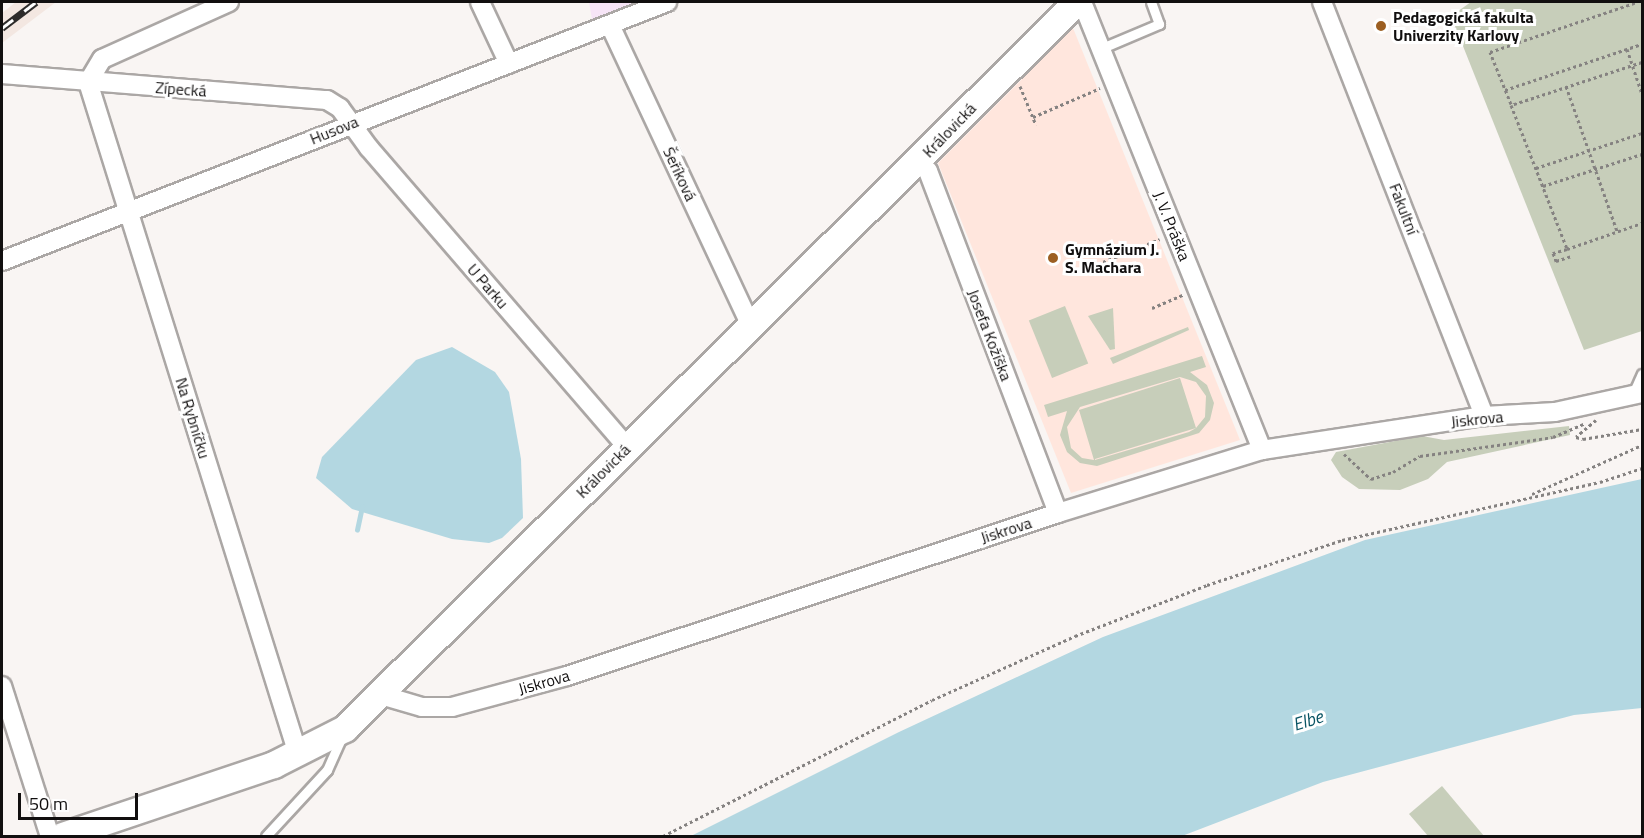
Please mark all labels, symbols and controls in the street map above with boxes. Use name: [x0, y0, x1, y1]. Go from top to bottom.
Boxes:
place label: Pedagogická fakulta Univerzity Karlovy: [1393, 7, 1534, 45]
marker: Pedagogická fakulta Univerzity Karlovy: [1374, 19, 1388, 33]
street label: Zípecká: [155, 78, 207, 100]
street label: Královická: [918, 99, 980, 161]
street label: Husova: [307, 112, 361, 148]
street label: Šeříková: [659, 144, 701, 204]
street label: Fakultní: [1385, 181, 1423, 237]
street label: J. V. Práška: [1149, 188, 1195, 264]
place label: Gymnázium J. S. Machara: [1065, 239, 1159, 277]
marker: Gymnázium J. S. Machara: [1046, 251, 1060, 265]
street label: U Parku: [463, 260, 513, 312]
street label: Josefa Kožíška: [964, 287, 1016, 383]
street label: Na Rybníčku: [172, 375, 214, 461]
street label: Jiskrova: [1450, 407, 1504, 431]
street label: Královická: [572, 440, 634, 502]
street label: Jiskrova: [978, 513, 1034, 547]
street label: Jiskrova: [516, 666, 572, 698]
water label: Elbe: [1290, 706, 1326, 736]
scale bar: [21, 781, 141, 819]
text: 50 m: [29, 790, 68, 817]

